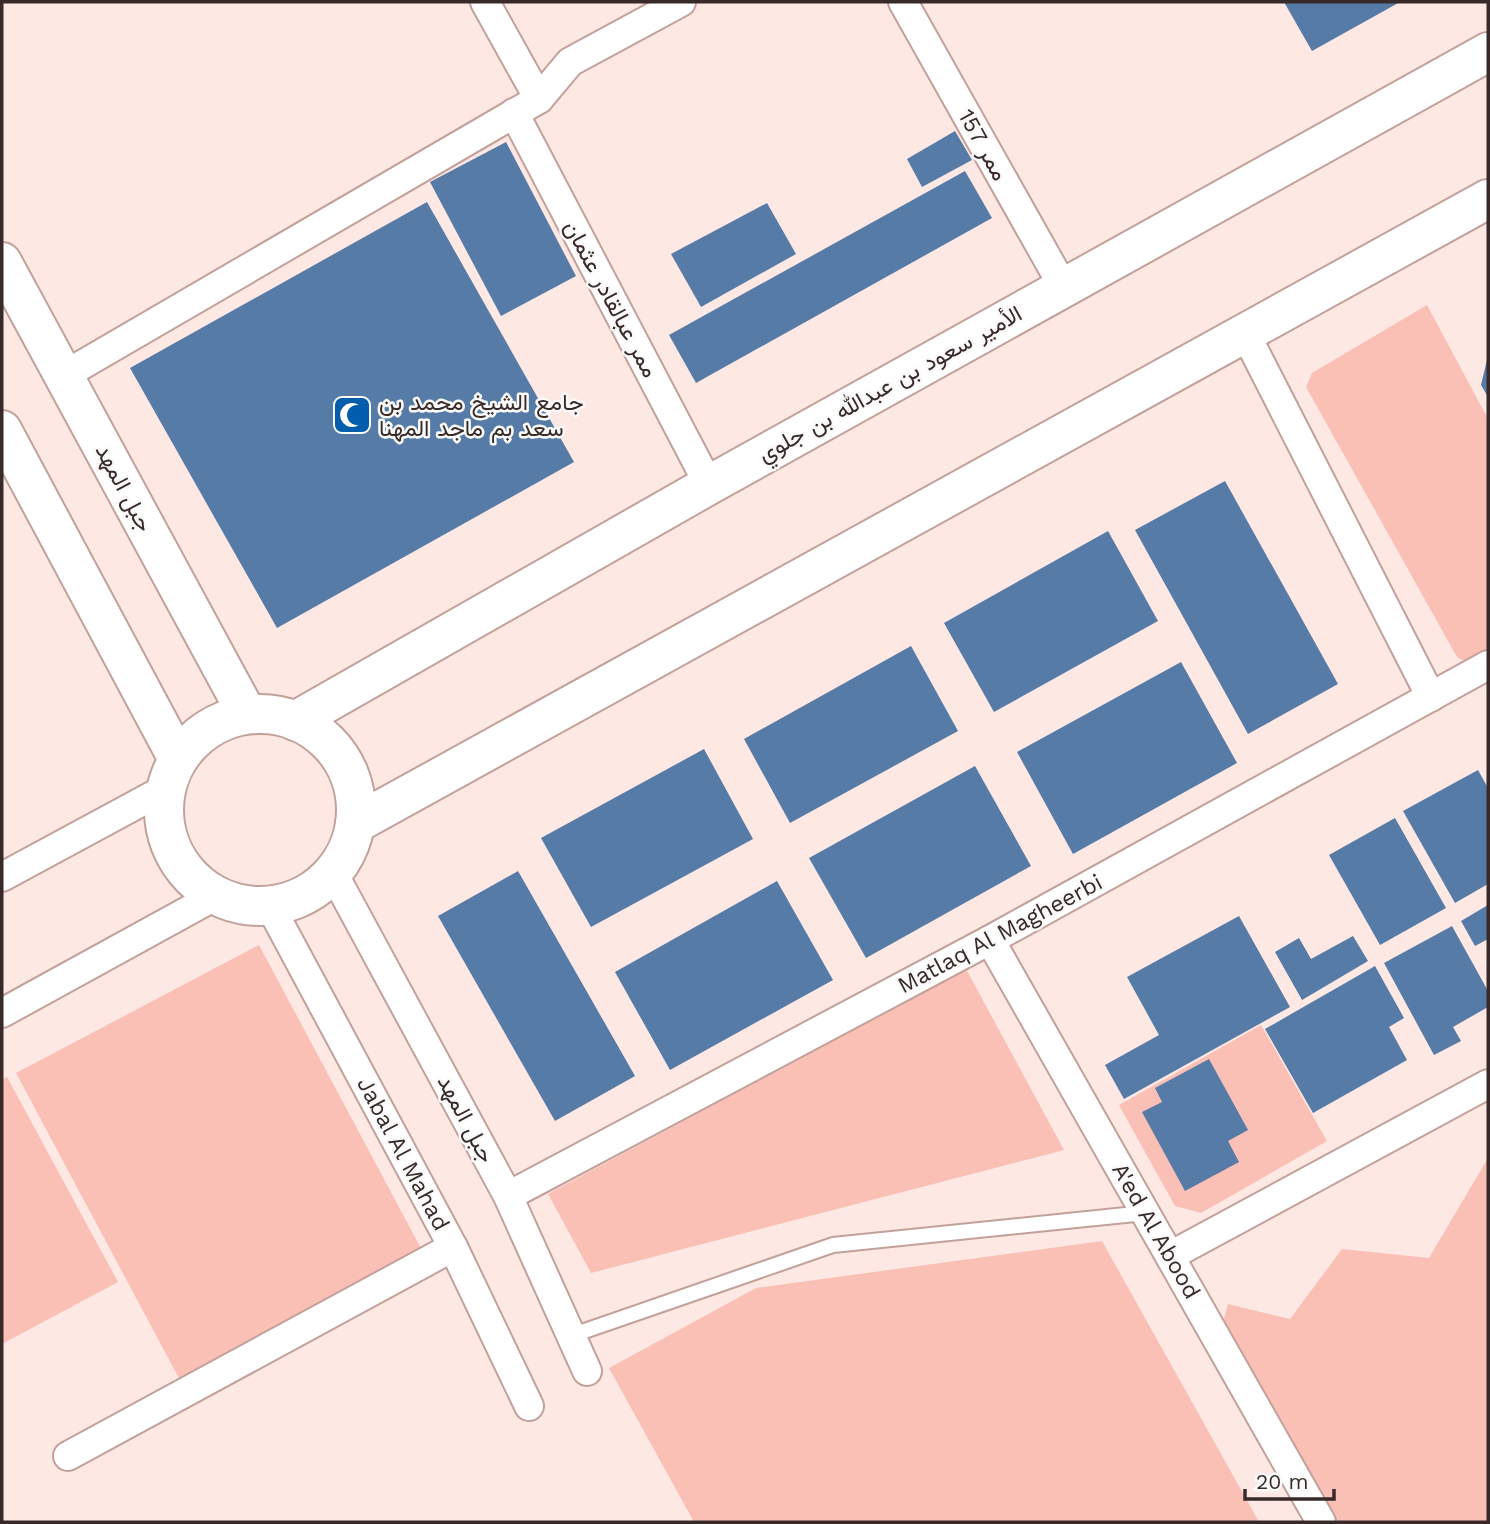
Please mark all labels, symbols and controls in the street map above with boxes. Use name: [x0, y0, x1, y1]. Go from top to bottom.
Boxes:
street label: ممر 157: [952, 105, 1014, 186]
street label: ممر عبالقادر عثمان: [557, 216, 664, 383]
street label: الأمير سعود بن عبدالله بن جلوي: [753, 300, 1029, 472]
place label: جامع الشيخ محمد بن سعد بم ماجد المهنا: [379, 389, 584, 443]
mosque icon: جامع الشيخ محمد بن سعد بم ماجد المهنا: [331, 394, 373, 436]
street label: جبل المهد: [89, 440, 158, 537]
street label: Matlaq Al Magheerbi: [893, 869, 1107, 999]
street label: جبل المهد: [431, 1071, 500, 1168]
street label: Jabal Al Mahad: [351, 1073, 455, 1235]
street label: A'ed Al Abood: [1106, 1158, 1206, 1304]
scale bar: [1245, 1458, 1334, 1502]
text: 20 m: [1256, 1469, 1308, 1494]

